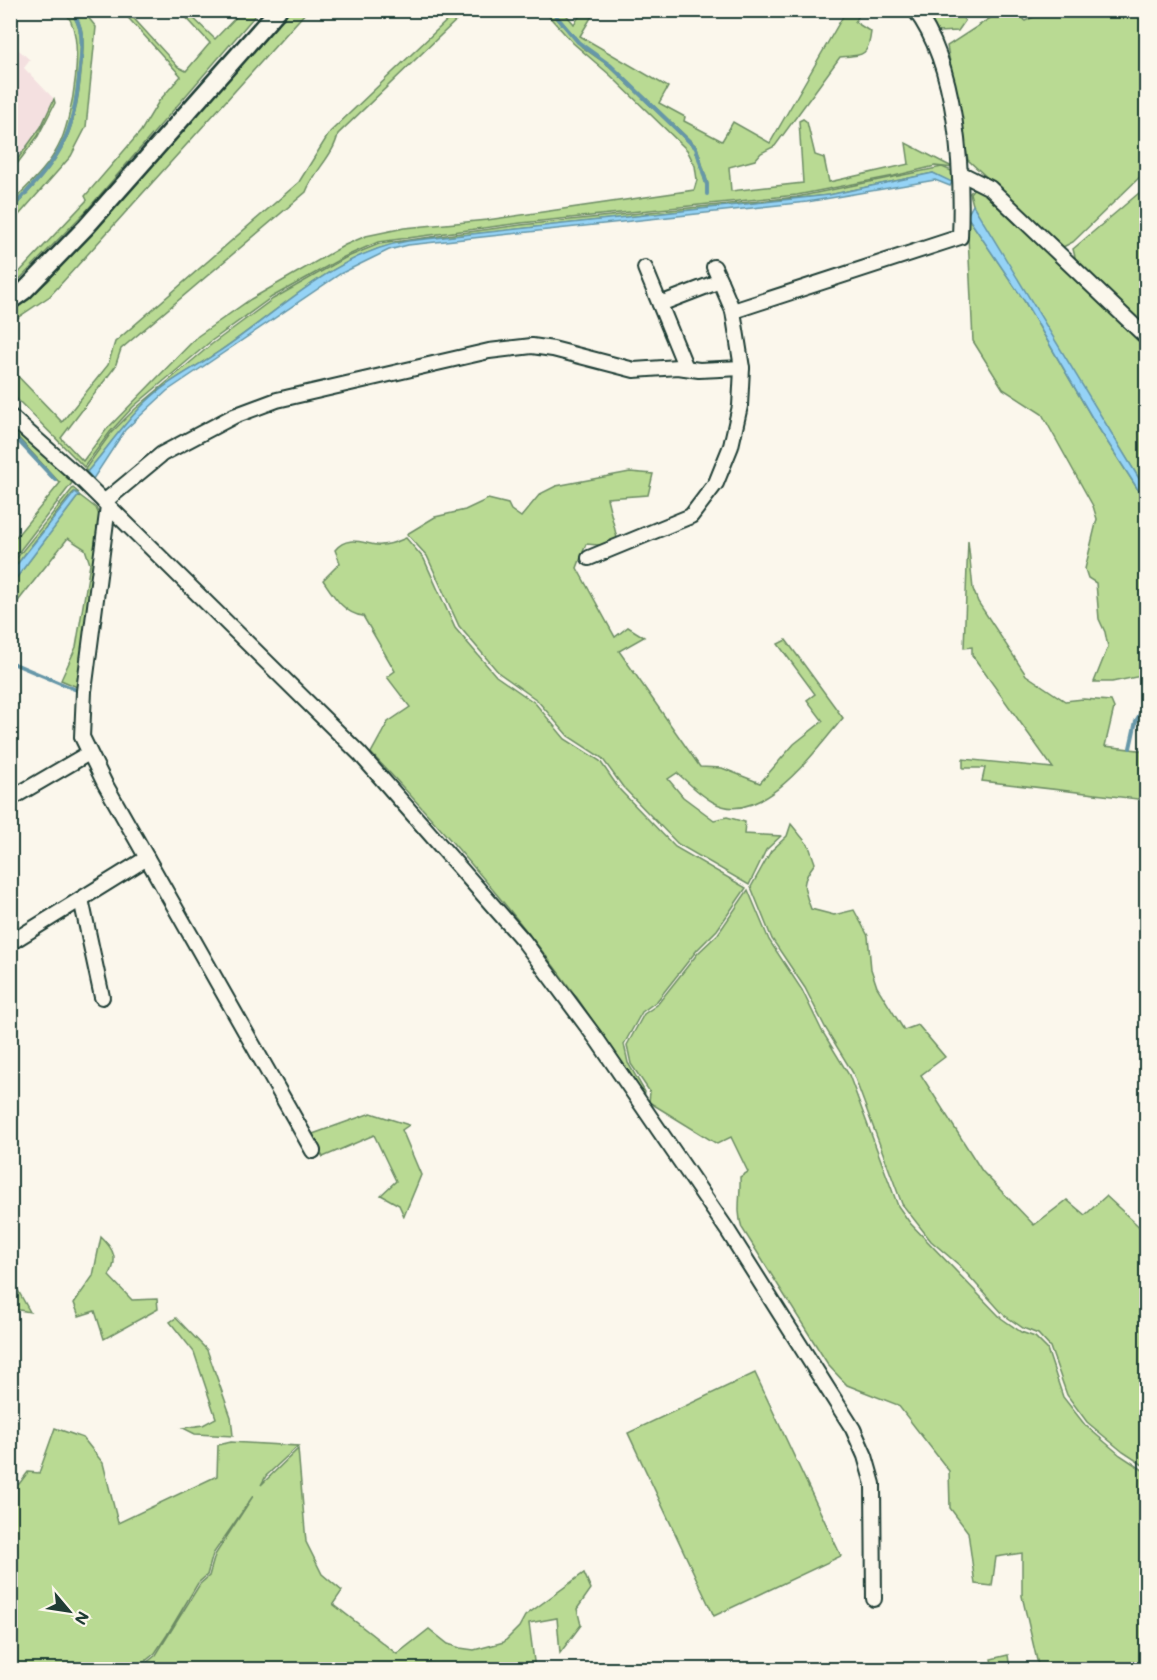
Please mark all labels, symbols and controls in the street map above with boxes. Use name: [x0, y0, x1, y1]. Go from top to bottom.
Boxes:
north arrow: [39, 1581, 99, 1641]
text: N: [70, 1608, 95, 1629]

